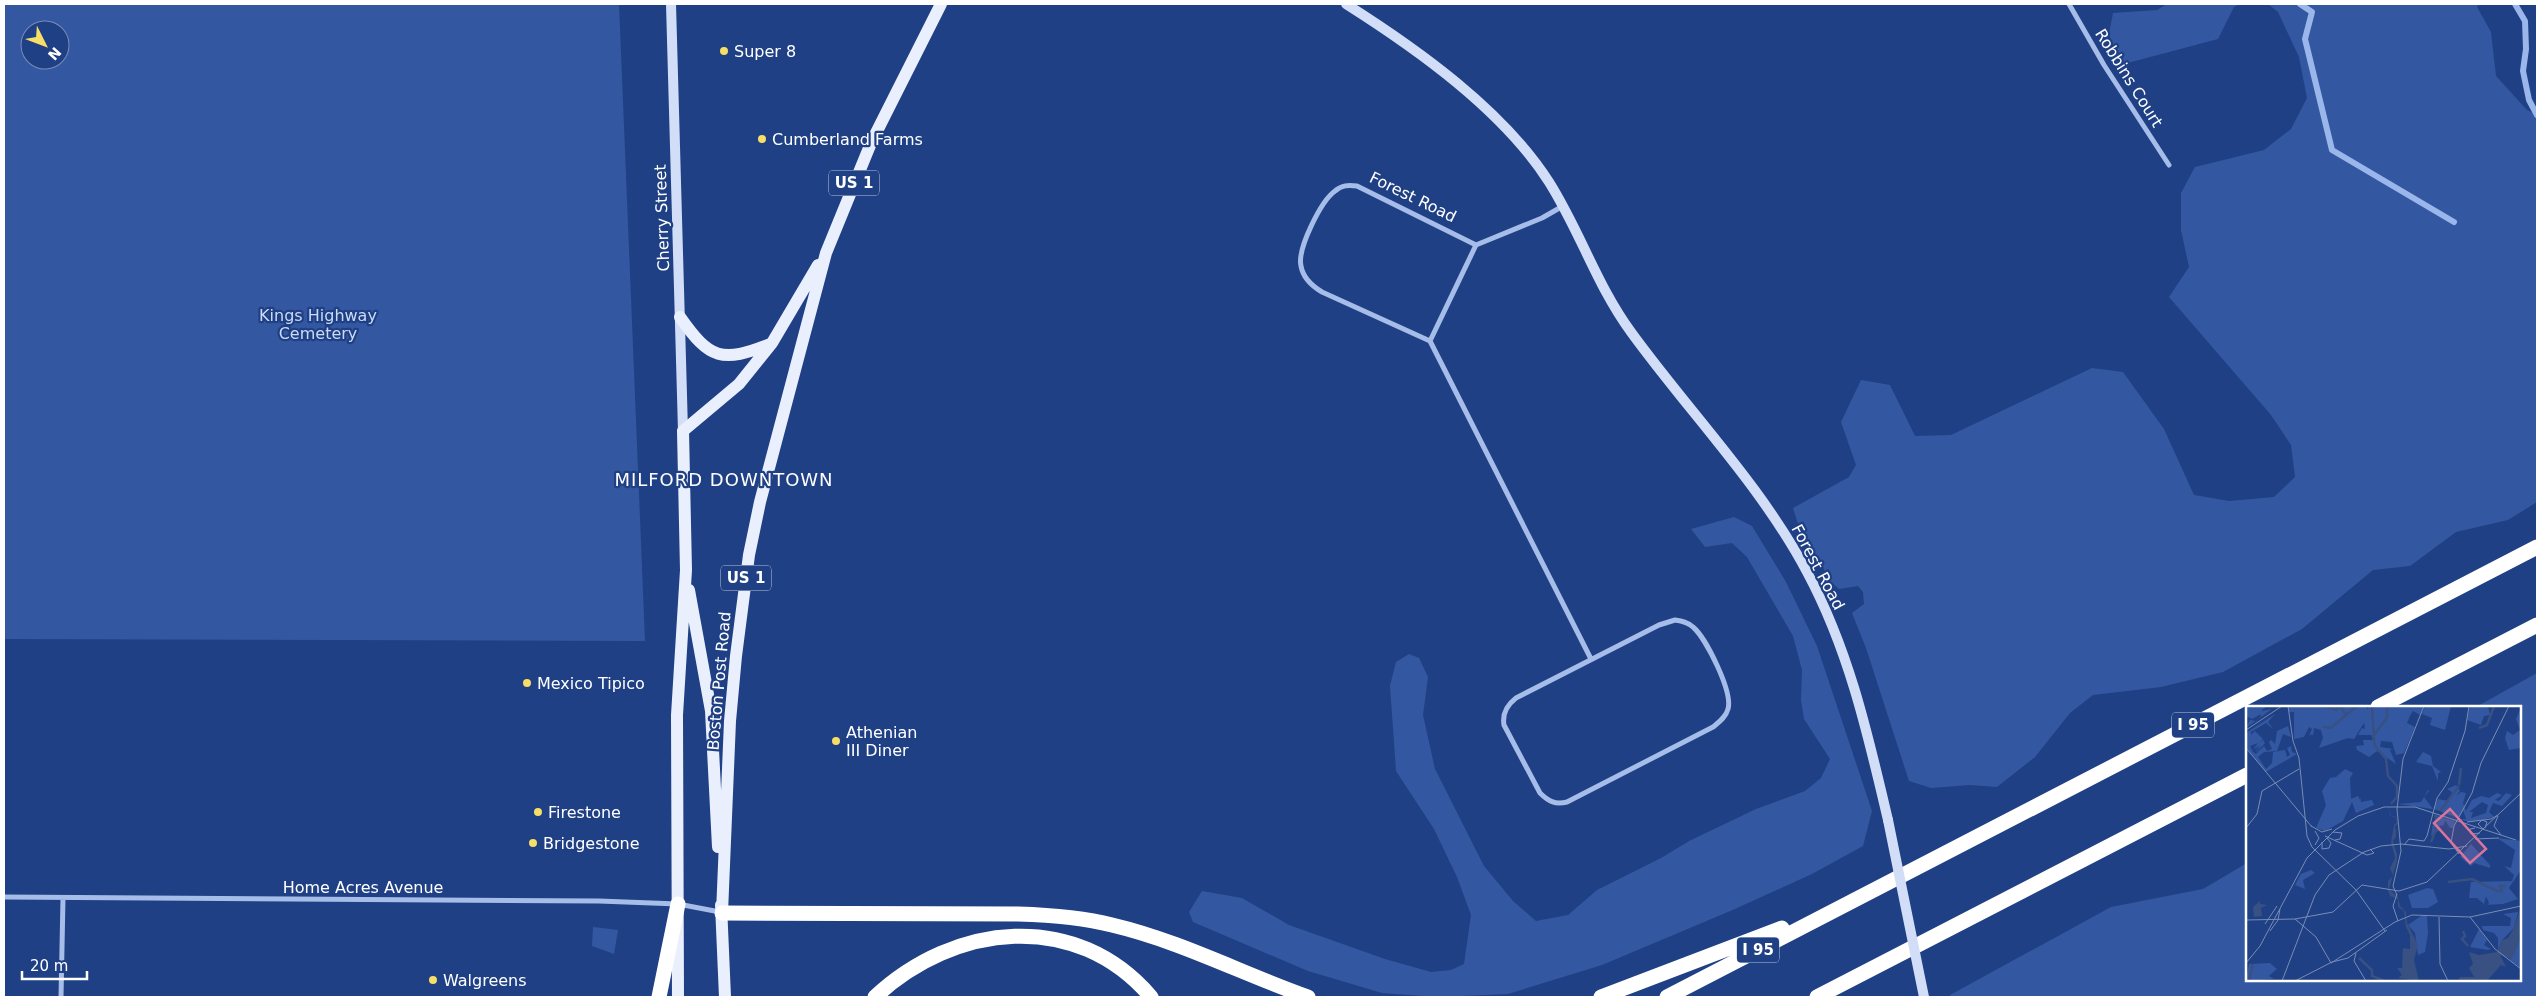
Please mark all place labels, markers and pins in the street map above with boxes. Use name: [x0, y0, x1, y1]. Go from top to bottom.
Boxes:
place label: Super 8: [734, 42, 796, 61]
marker: Super 8: [718, 45, 730, 57]
place label: Cumberland Farms: [772, 130, 923, 149]
marker: Cumberland Farms: [756, 133, 768, 145]
place label: Mexico Tipico: [537, 674, 645, 693]
marker: Mexico Tipico: [521, 677, 533, 689]
place label: Athenian III Diner: [846, 723, 917, 760]
marker: Athenian III Diner: [830, 735, 842, 747]
place label: Firestone: [548, 803, 621, 822]
marker: Firestone: [532, 806, 544, 818]
place label: Bridgestone: [543, 834, 640, 853]
marker: Bridgestone: [527, 837, 539, 849]
place label: Walgreens: [443, 971, 527, 990]
marker: Walgreens: [427, 974, 439, 986]

